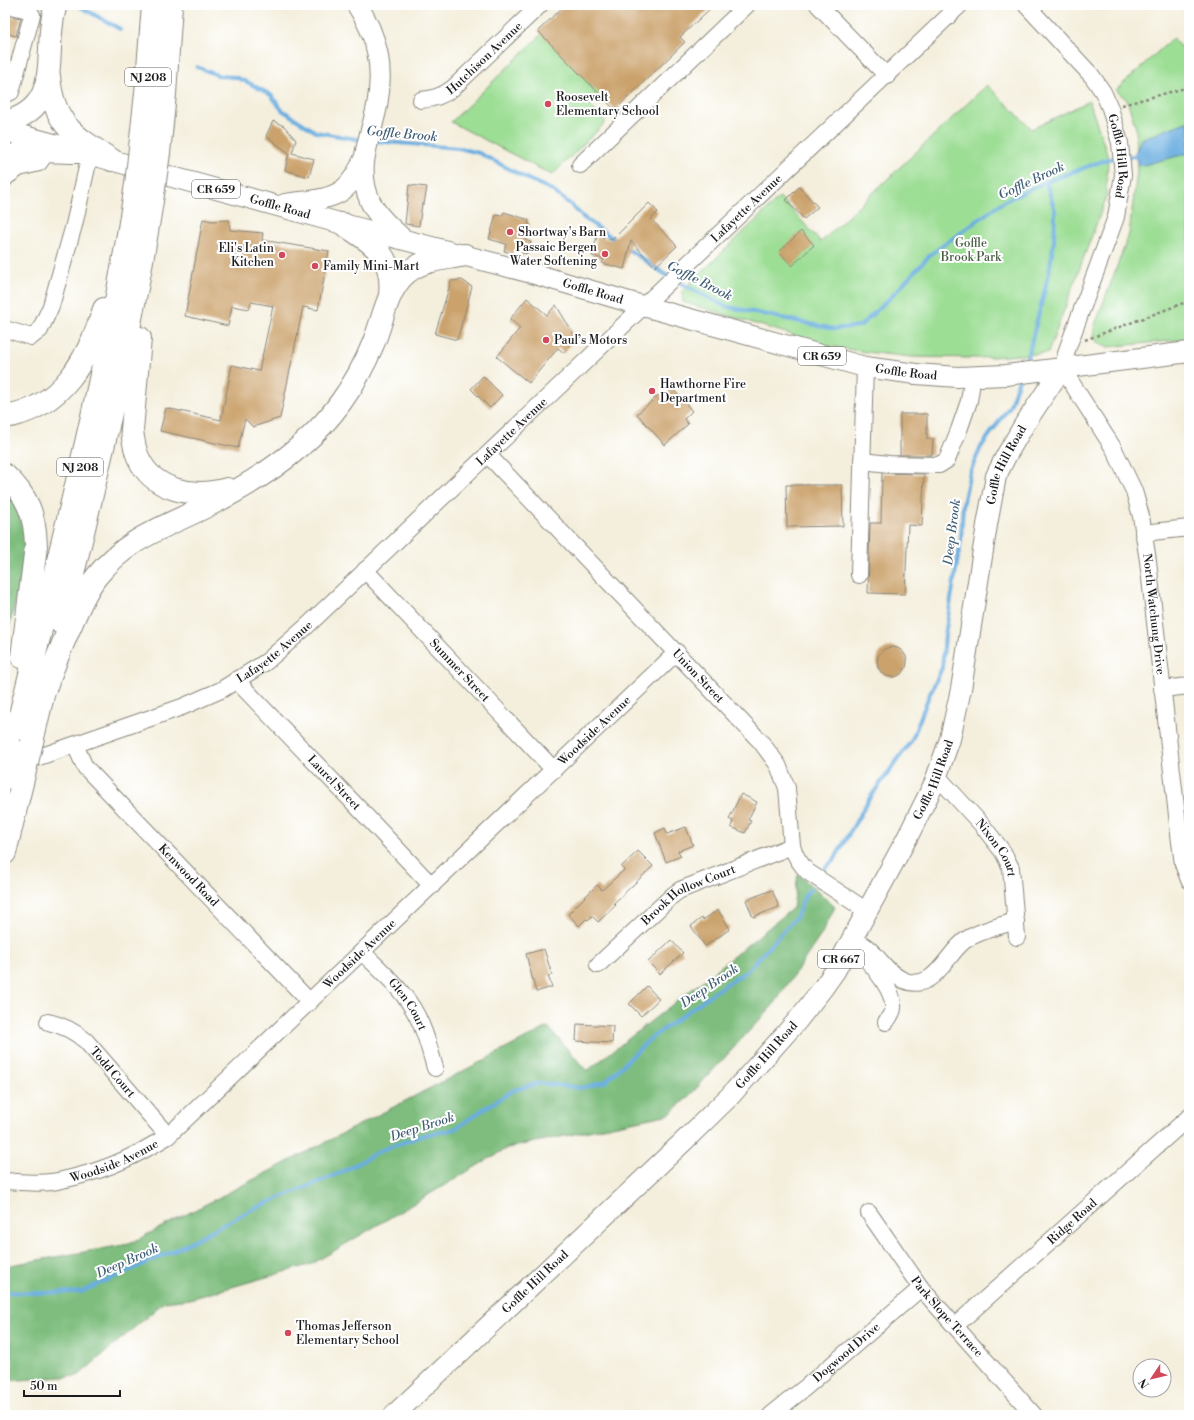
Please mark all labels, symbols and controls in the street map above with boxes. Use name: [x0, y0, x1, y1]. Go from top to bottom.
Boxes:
street label: Hutchison Avenue: [444, 19, 526, 98]
road number: NJ 208: [125, 68, 171, 86]
place label: Roosevelt Elementary School: [556, 90, 660, 119]
marker: Roosevelt Elementary School: [543, 99, 553, 109]
street label: Goffle Hill Road: [1104, 112, 1130, 199]
water label: Goffle Brook: [366, 123, 438, 145]
water label: Goffle Brook: [996, 159, 1067, 203]
street label: Lafayette Avenue: [708, 171, 785, 246]
road number: CR 659: [192, 180, 240, 198]
street label: Goffle Road: [248, 192, 312, 223]
place label: Shortway's Barn: [518, 225, 606, 240]
marker: Shortway's Barn: [505, 227, 515, 237]
park label: Goffle Brook Park: [940, 236, 1002, 265]
place label: Passaic Bergen Water Softening: [509, 240, 598, 269]
place label: Eli's Latin Kitchen: [218, 241, 274, 270]
marker: Passaic Bergen Water Softening: [600, 249, 610, 259]
marker: Eli's Latin Kitchen: [277, 250, 287, 260]
water label: Goffle Brook: [664, 258, 735, 304]
place label: Family Mini-Mart: [323, 259, 420, 274]
marker: Family Mini-Mart: [310, 261, 320, 271]
street label: Goffle Road: [561, 276, 625, 308]
place label: Paul’s Motors: [554, 333, 627, 348]
marker: Paul’s Motors: [541, 335, 551, 345]
road number: CR 659: [798, 347, 846, 365]
street label: Goffle Road: [874, 361, 938, 384]
place label: Hawthorne Fire Department: [660, 377, 746, 406]
marker: Hawthorne Fire Department: [647, 386, 657, 396]
street label: Lafayette Avenue: [473, 395, 551, 469]
street label: Goffle Hill Road: [984, 423, 1030, 506]
road number: NJ 208: [57, 458, 103, 476]
water label: Deep Brook: [940, 498, 964, 567]
street label: North Watchung Drive: [1139, 552, 1168, 675]
street label: Lafayette Avenue: [234, 618, 316, 687]
street label: Summer Street: [426, 636, 493, 706]
street label: Union Street: [669, 646, 727, 707]
street label: Woodside Avenue: [555, 693, 634, 770]
street label: Goffle Hill Road: [910, 738, 957, 823]
street label: Laurel Street: [304, 752, 364, 814]
street label: Nixon Court: [972, 816, 1019, 878]
street label: Kenwood Road: [155, 841, 222, 910]
street label: Brook Hollow Court: [638, 862, 738, 929]
street label: Woodside Avenue: [320, 916, 399, 993]
road number: CR 667: [818, 950, 864, 968]
water label: Deep Brook: [677, 960, 742, 1012]
street label: Glen Court: [385, 975, 430, 1033]
street label: Goffle Hill Road: [733, 1018, 801, 1092]
street label: Todd Court: [87, 1044, 139, 1101]
water label: Deep Brook: [387, 1109, 457, 1145]
street label: Woodside Avenue: [68, 1136, 161, 1186]
street label: Ridge Road: [1044, 1196, 1101, 1248]
water label: Deep Brook: [93, 1240, 161, 1282]
street label: Goffle Hill Road: [499, 1247, 572, 1317]
street label: Park Slope Terrace: [907, 1274, 986, 1360]
place label: Thomas Jefferson Elementary School: [296, 1319, 400, 1348]
street label: Dogwood Drive: [810, 1320, 883, 1386]
marker: Thomas Jefferson Elementary School: [283, 1328, 293, 1338]
north arrow: [1132, 1358, 1172, 1398]
scale bar: [24, 1372, 120, 1398]
text: N: [1136, 1375, 1153, 1391]
text: 50 m: [30, 1379, 58, 1394]

